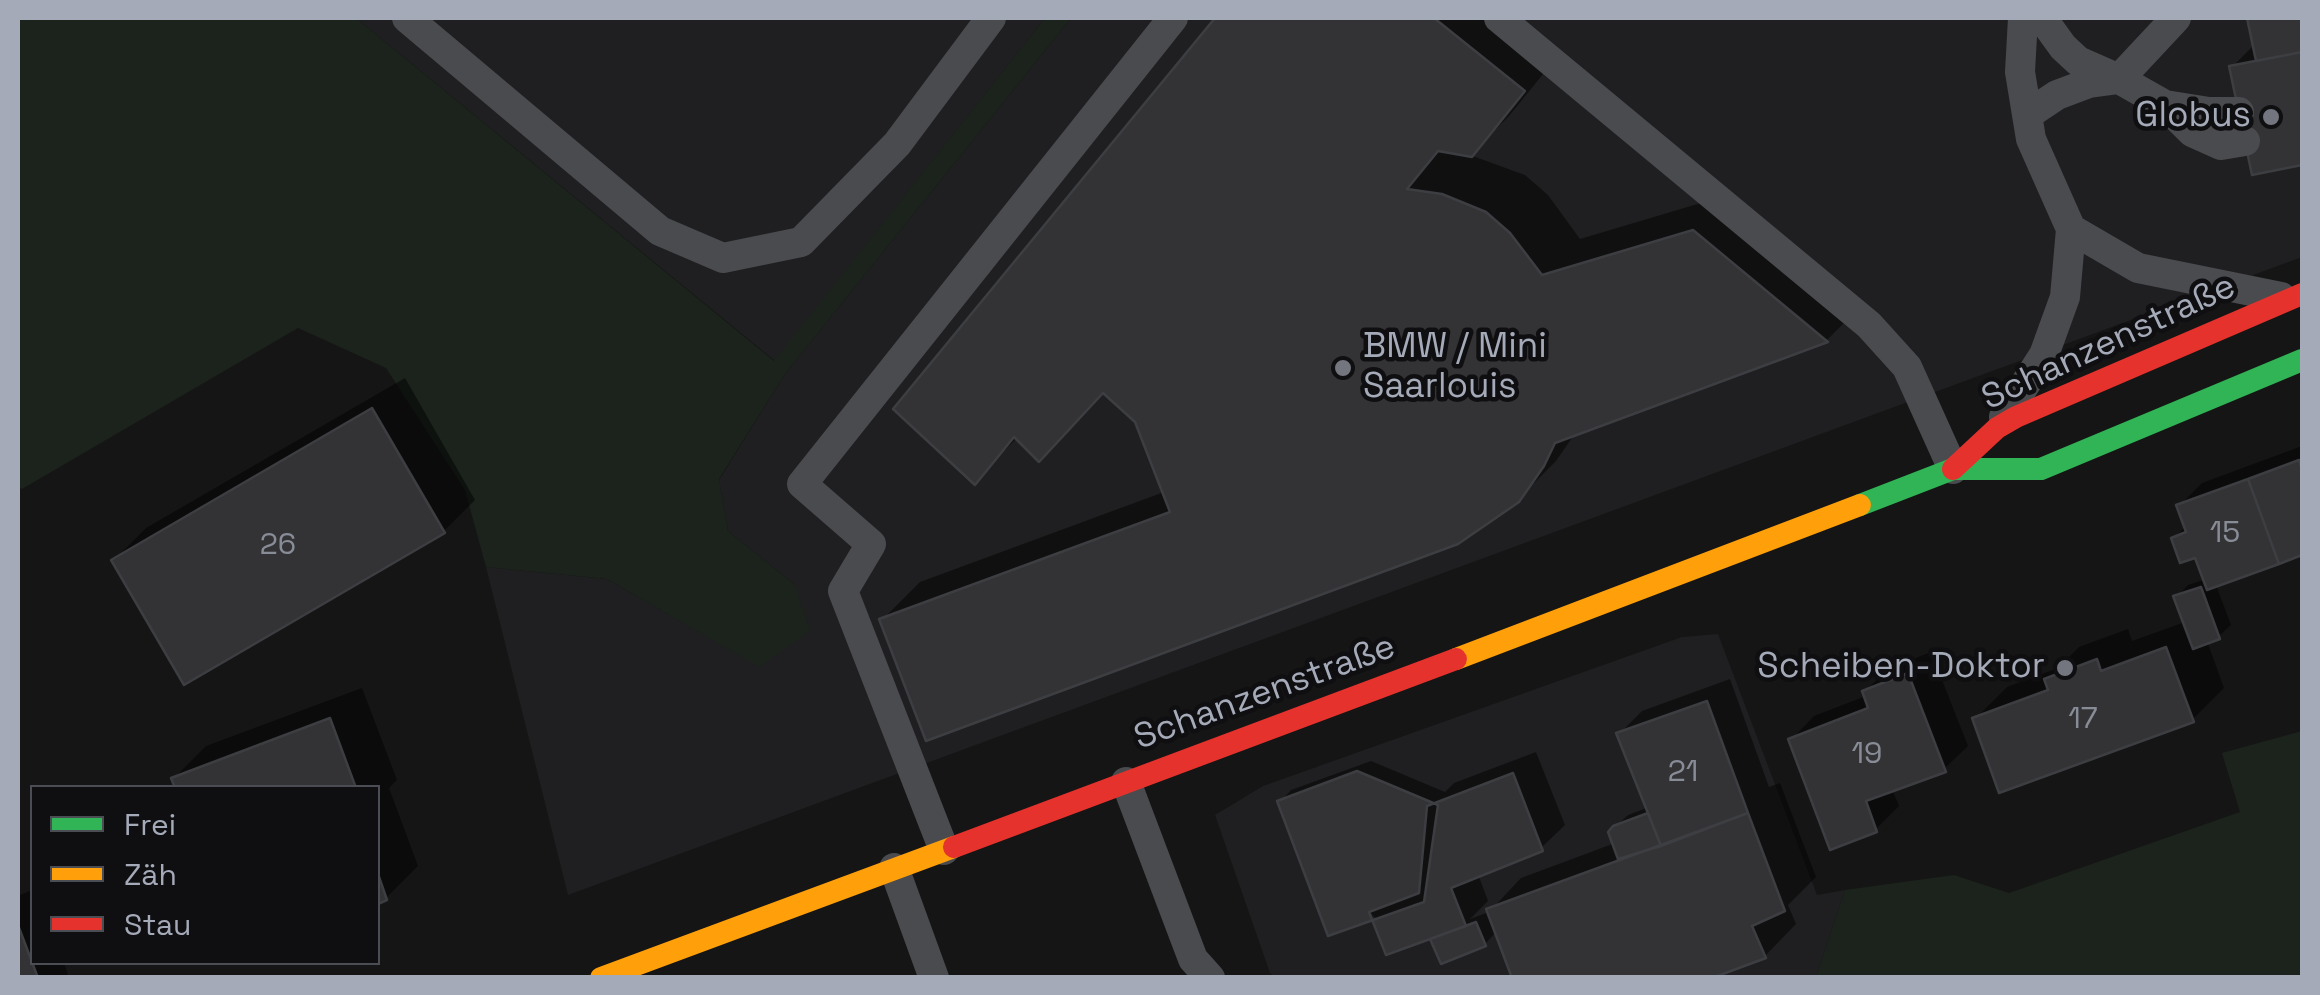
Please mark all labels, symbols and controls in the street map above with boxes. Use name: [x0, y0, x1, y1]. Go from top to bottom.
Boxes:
place label: Globus: [2135, 96, 2251, 138]
marker: Globus: [2260, 106, 2282, 128]
street label: Schanzenstraße: [1976, 266, 2242, 420]
place label: BMW / Mini Saarlouis: [1363, 327, 1547, 409]
marker: BMW / Mini Saarlouis: [1332, 357, 1354, 379]
house number: 15: [2210, 516, 2240, 552]
house number: 26: [260, 528, 296, 564]
street label: Schanzenstraße: [1129, 626, 1401, 760]
place label: Scheiben-Doktor: [1757, 647, 2045, 689]
marker: Scheiben-Doktor: [2054, 657, 2076, 679]
house number: 17: [2068, 702, 2098, 738]
house number: 19: [1852, 737, 1882, 773]
house number: 21: [1668, 755, 1698, 791]
legend: [30, 785, 380, 965]
text: Frei: [124, 805, 176, 844]
text: Zäh: [124, 855, 177, 894]
text: Stau: [124, 905, 191, 944]

